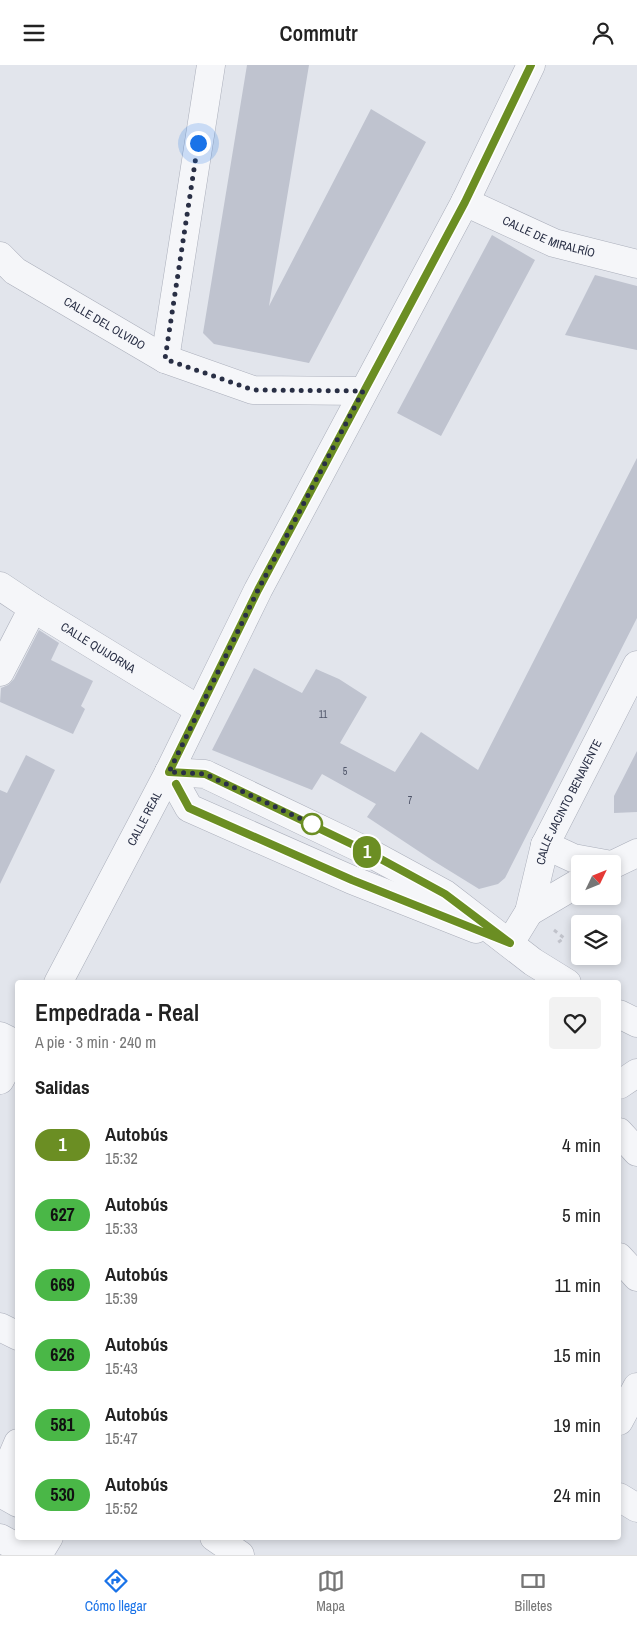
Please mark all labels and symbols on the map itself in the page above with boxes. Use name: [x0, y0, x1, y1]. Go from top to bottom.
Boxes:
your location: [186, 131, 211, 156]
street label: CALLE DE MIRALRÍO: [500, 212, 597, 261]
street label: CALLE DEL OLVIDO: [61, 293, 149, 354]
street label: CALLE QUIJORNA: [58, 619, 139, 677]
house number: 11: [319, 708, 328, 721]
street label: CALLE JACINTO BENAVENTE: [533, 737, 606, 866]
house number: 5: [343, 765, 348, 778]
street label: CALLE REAL: [124, 788, 166, 849]
house number: 7: [408, 794, 413, 807]
unlabelled marker: [301, 813, 323, 835]
line badge: 1: [351, 836, 383, 868]
north arrow: [571, 855, 621, 905]

